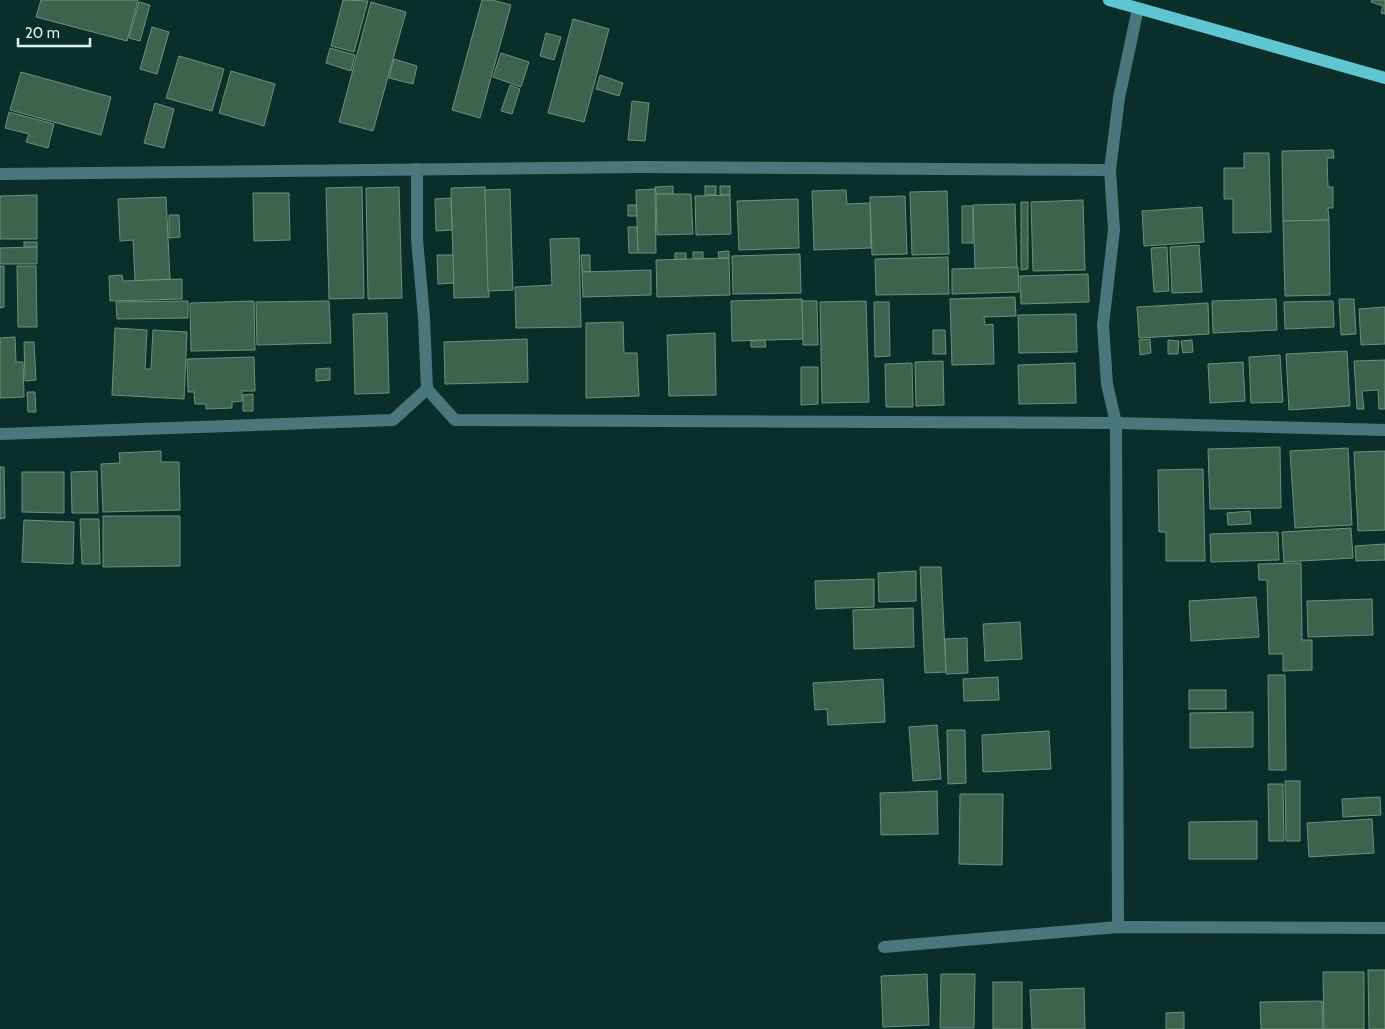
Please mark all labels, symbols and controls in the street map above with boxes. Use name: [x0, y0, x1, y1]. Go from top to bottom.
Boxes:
scale bar: [18, 15, 90, 47]
text: 20 m: [25, 24, 60, 42]

